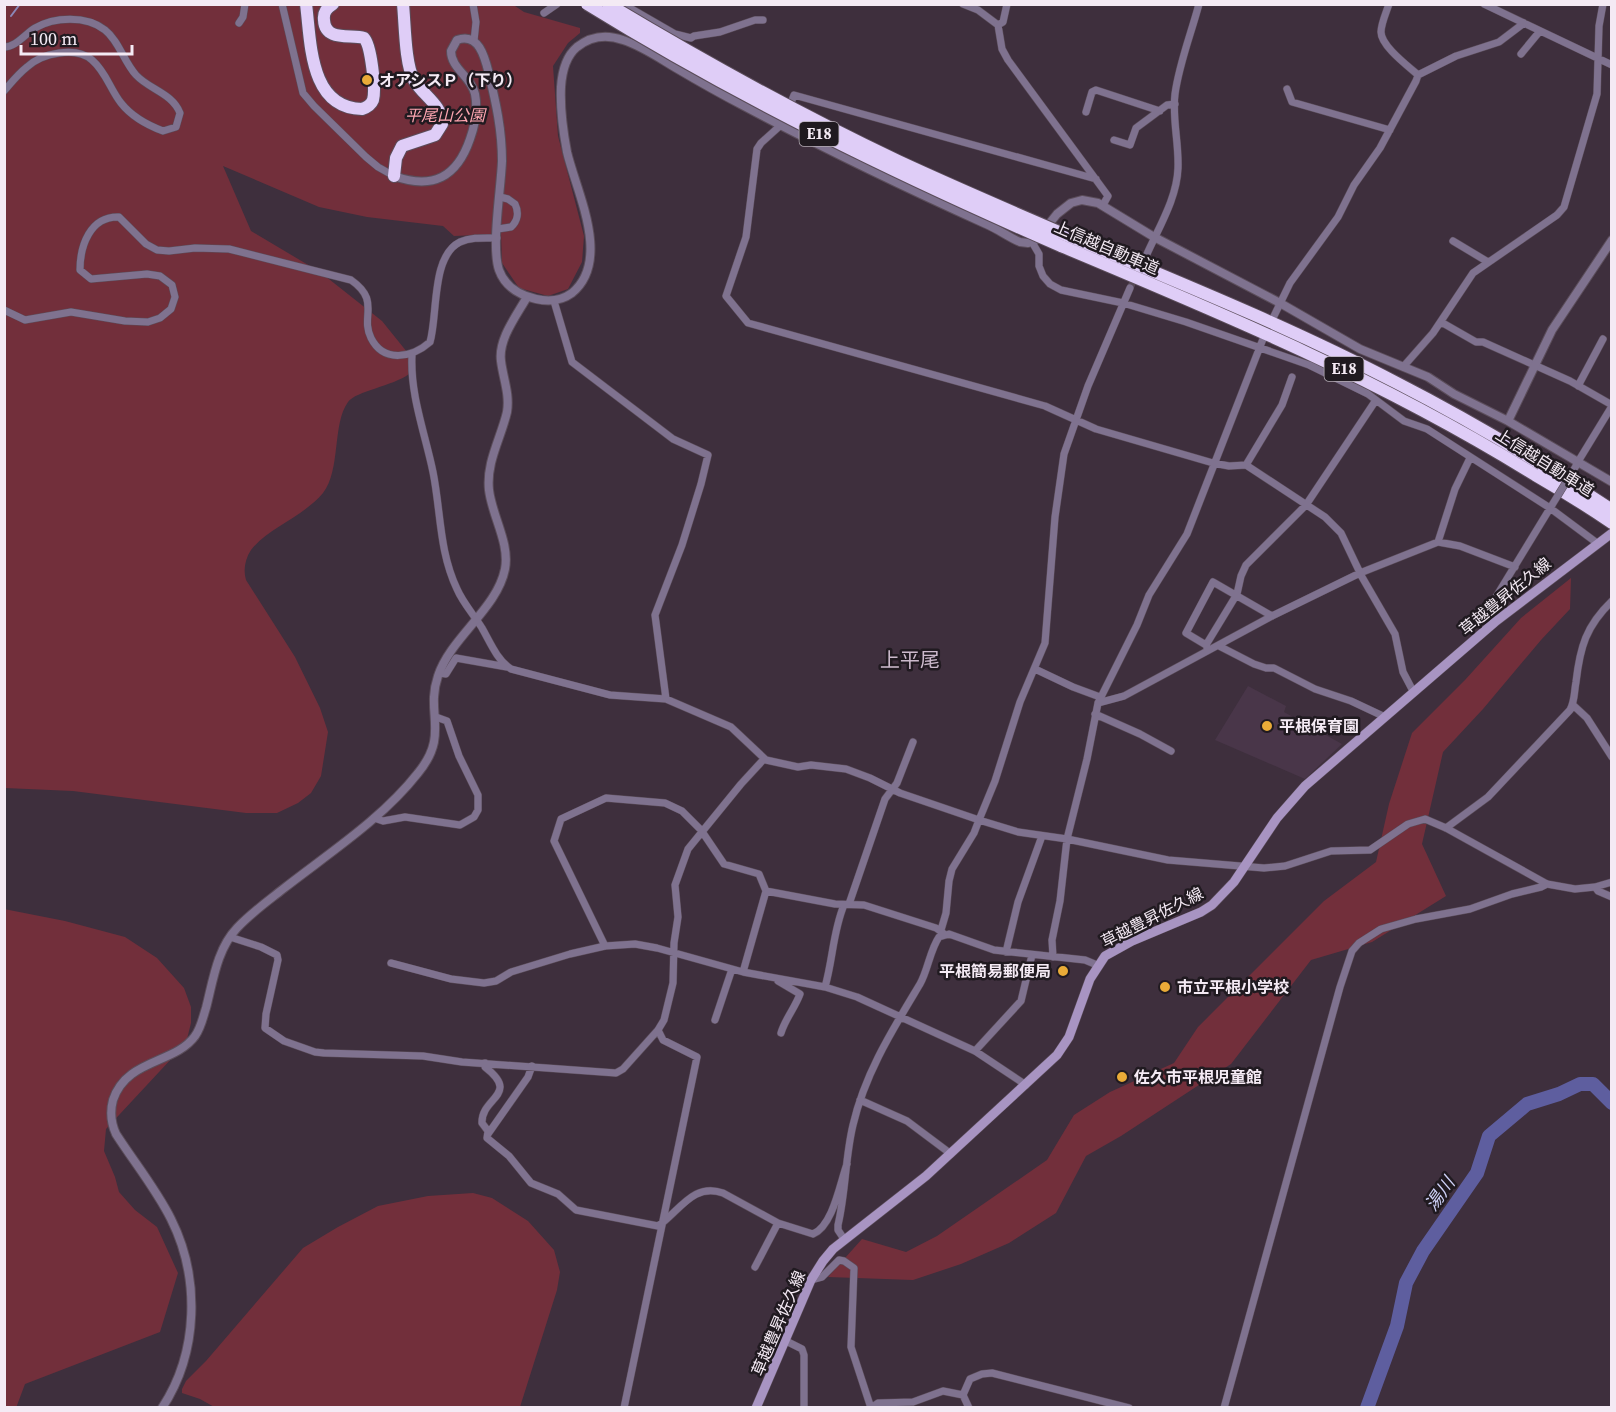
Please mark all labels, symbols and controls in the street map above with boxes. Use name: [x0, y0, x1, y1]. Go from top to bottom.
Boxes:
scale bar: [21, 18, 132, 56]
text: 100 m: [30, 26, 77, 51]
place label: オアシスＰ（下り）: [379, 69, 522, 91]
marker: オアシスＰ（下り）: [360, 73, 374, 87]
park label: 平尾山公園: [405, 104, 487, 126]
road number: E18: [800, 122, 838, 146]
street label: 上信越自動車道: [1051, 215, 1163, 279]
road number: E18: [1324, 357, 1364, 381]
street label: 上信越自動車道: [1492, 423, 1598, 501]
street label: 草越豊昇佐久線: [1455, 552, 1555, 640]
district label: 上平尾: [880, 646, 940, 674]
place label: 平根保育園: [1279, 715, 1359, 737]
marker: 平根保育園: [1260, 719, 1274, 733]
street label: 草越豊昇佐久線: [1097, 882, 1207, 952]
place label: 平根簡易郵便局: [939, 960, 1051, 982]
marker: 平根簡易郵便局: [1056, 964, 1070, 978]
place label: 市立平根小学校: [1177, 976, 1289, 998]
marker: 市立平根小学校: [1158, 980, 1172, 994]
place label: 佐久市平根児童館: [1133, 1066, 1262, 1088]
marker: 佐久市平根児童館: [1115, 1070, 1129, 1084]
water label: 湯川: [1419, 1170, 1461, 1216]
street label: 草越豊昇佐久線: [746, 1267, 810, 1379]

